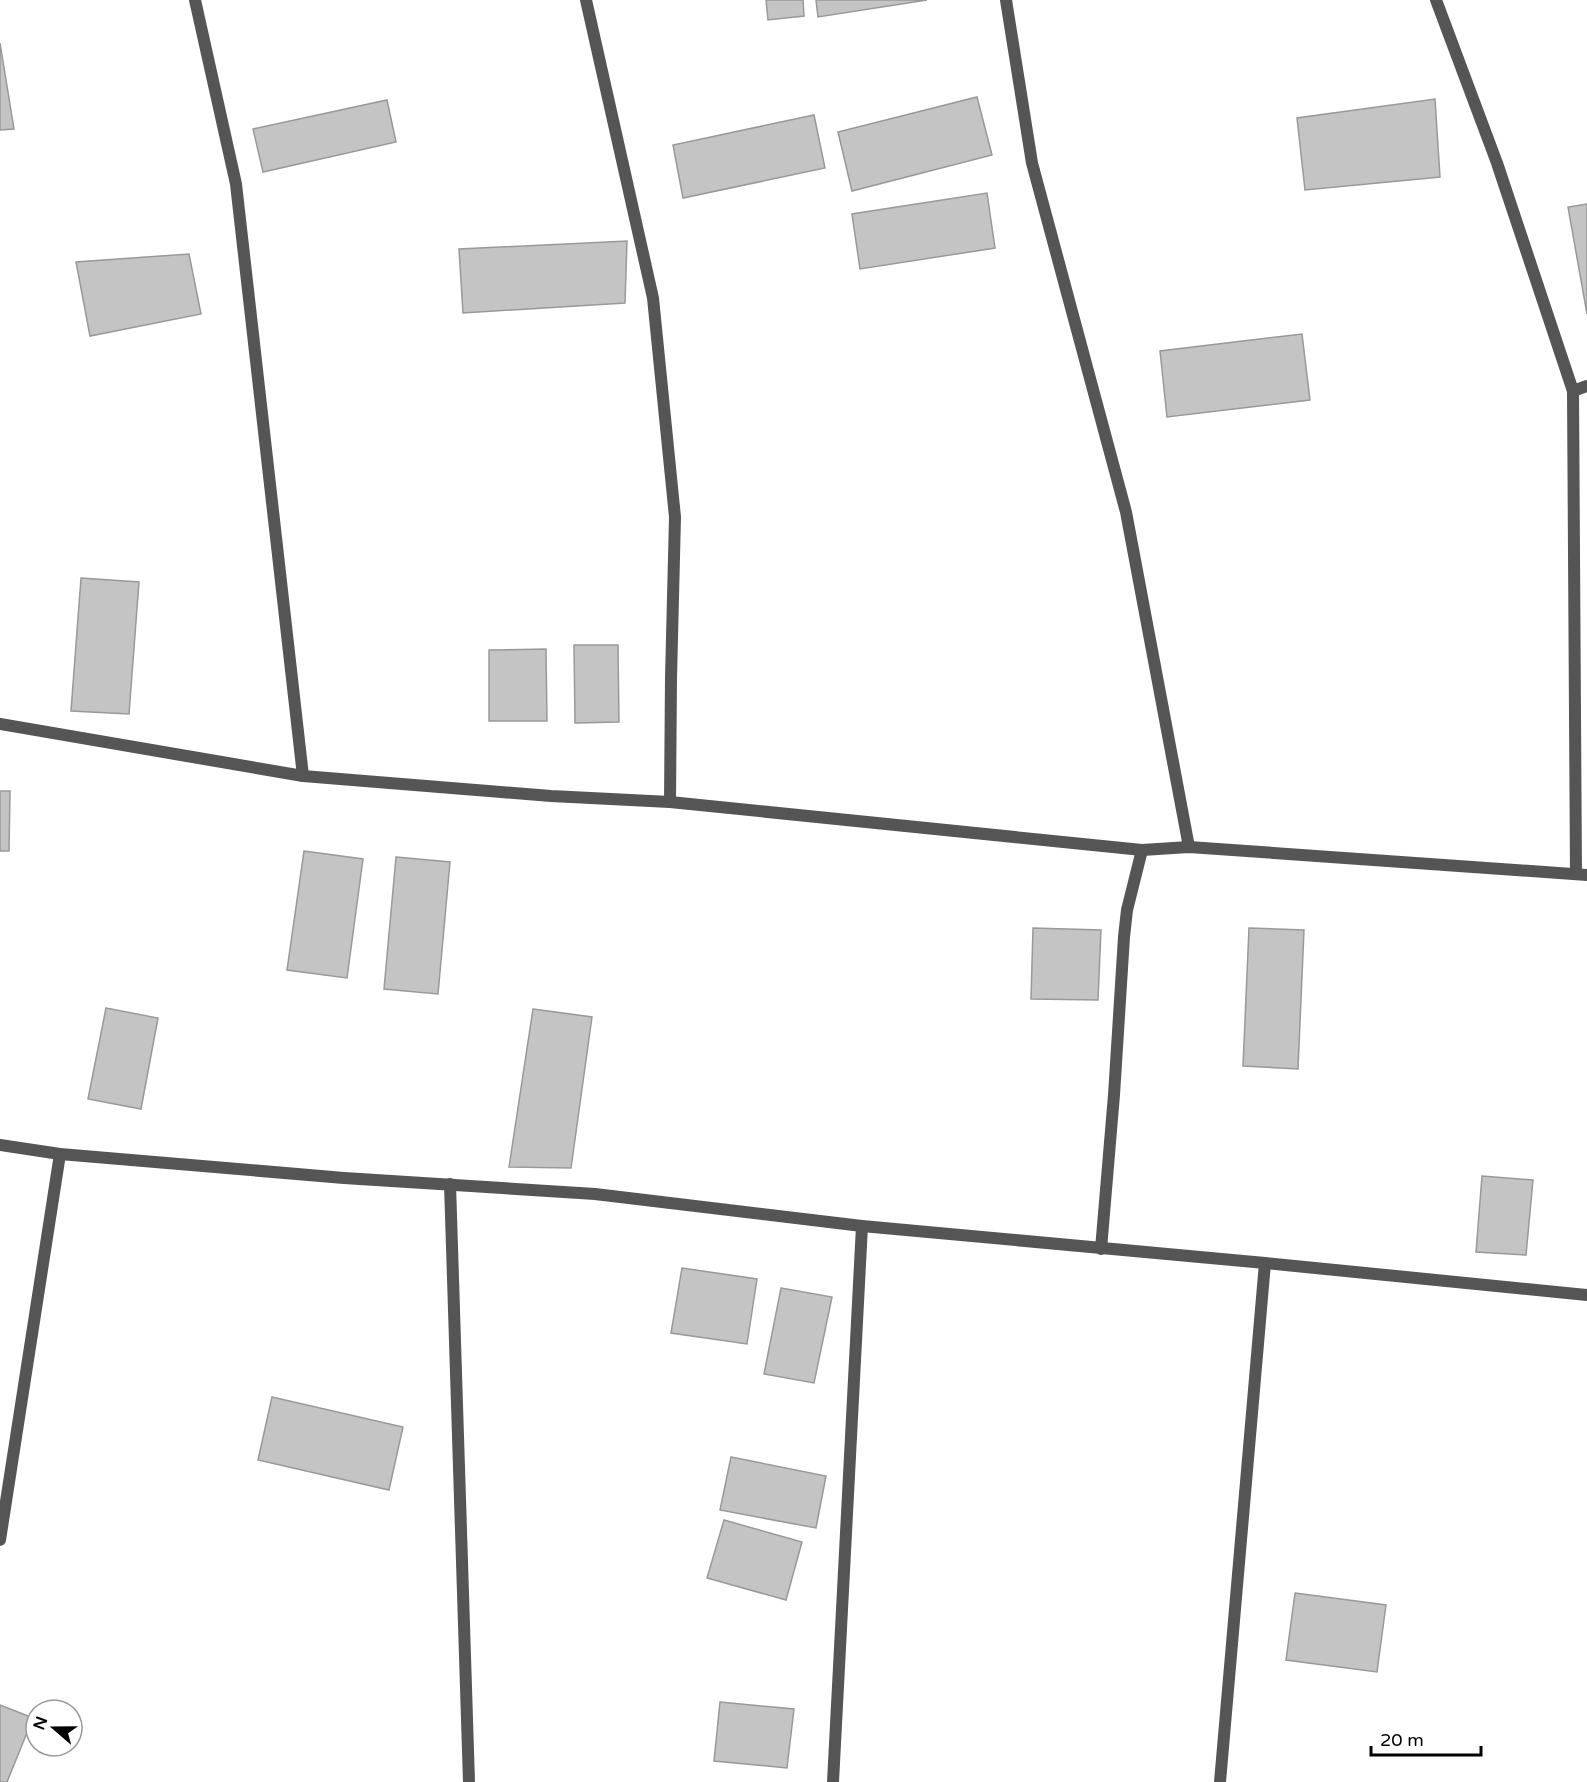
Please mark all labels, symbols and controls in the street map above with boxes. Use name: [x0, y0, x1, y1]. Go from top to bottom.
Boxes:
north arrow: [24, 1698, 84, 1758]
text: N: [29, 1714, 52, 1733]
scale bar: [1371, 1719, 1480, 1757]
text: 20 m: [1380, 1729, 1424, 1751]

